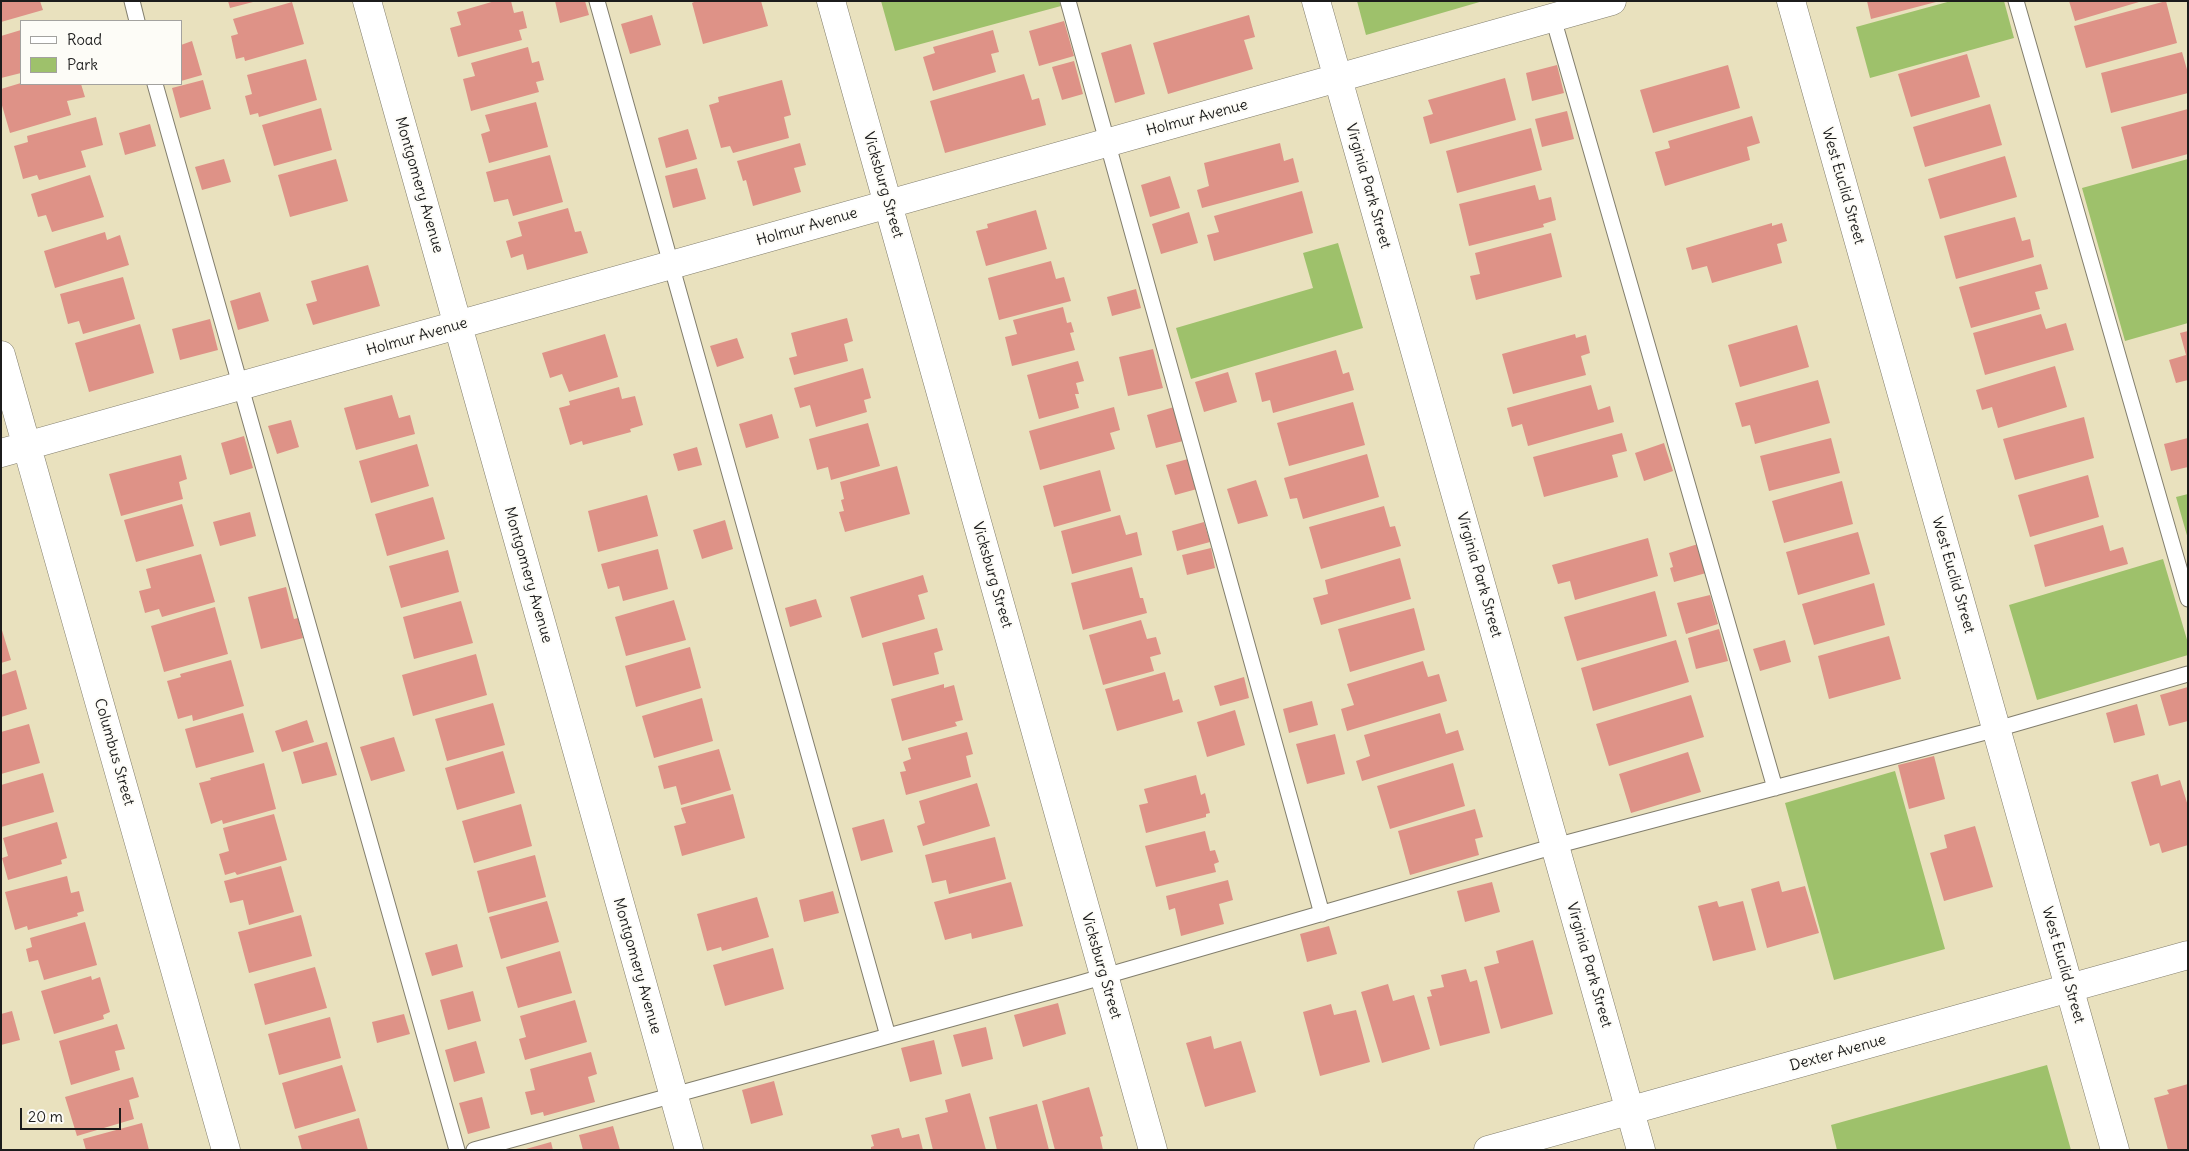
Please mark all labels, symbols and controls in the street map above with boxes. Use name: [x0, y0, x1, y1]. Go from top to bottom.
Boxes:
legend: [20, 20, 182, 85]
text: Road: [67, 30, 102, 49]
text: Park: [67, 55, 98, 74]
street label: Holmur Avenue: [1144, 96, 1250, 140]
street label: Montgomery Avenue: [391, 115, 447, 255]
street label: Virginia Park Street: [1342, 121, 1394, 251]
street label: West Euclid Street: [1818, 126, 1868, 246]
street label: Vicksburg Street: [859, 130, 907, 240]
street label: Holmur Avenue: [754, 204, 860, 250]
street label: Holmur Avenue: [364, 314, 470, 360]
street label: Montgomery Avenue: [500, 505, 556, 645]
street label: Virginia Park Street: [1453, 510, 1505, 640]
street label: West Euclid Street: [1928, 515, 1978, 635]
street label: Vicksburg Street: [968, 520, 1016, 630]
street label: Columbus Street: [90, 696, 138, 808]
street label: Montgomery Avenue: [609, 896, 665, 1036]
street label: Virginia Park Street: [1563, 900, 1615, 1030]
street label: West Euclid Street: [2038, 905, 2088, 1025]
street label: Vicksburg Street: [1077, 911, 1125, 1021]
street label: Dexter Avenue: [1788, 1031, 1888, 1075]
scale bar: [22, 1098, 124, 1130]
text: 20 m: [28, 1107, 63, 1126]

